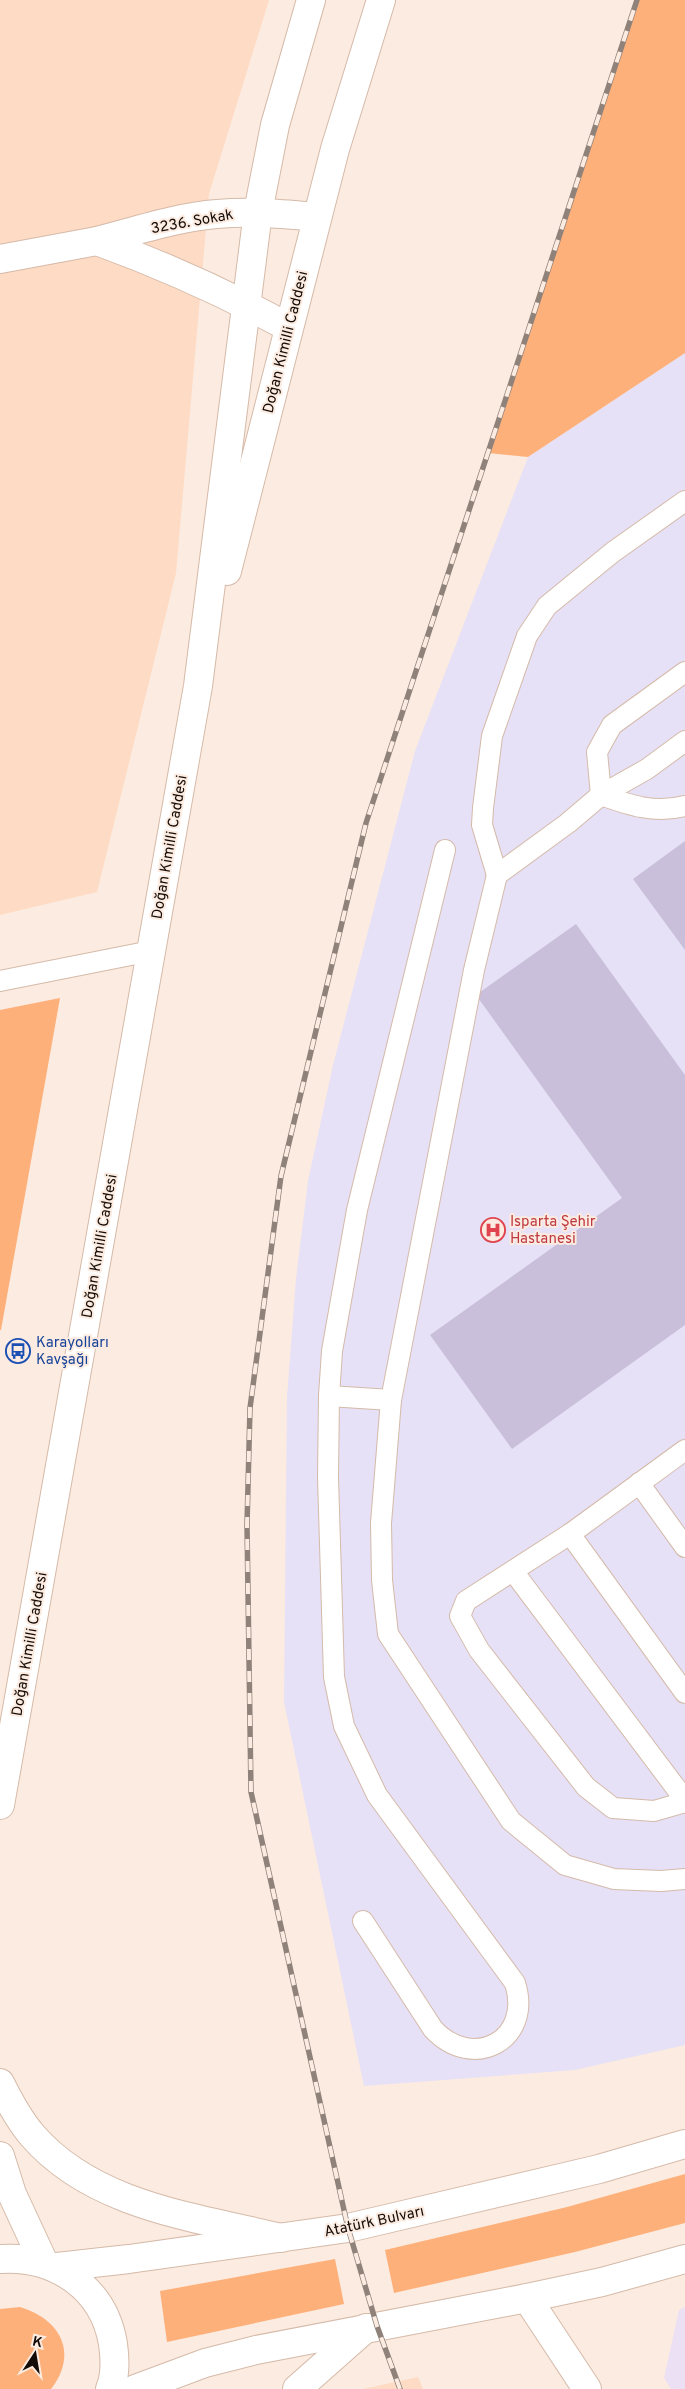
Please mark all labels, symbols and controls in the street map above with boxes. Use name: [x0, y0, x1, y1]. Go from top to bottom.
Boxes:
street label: 3236. Sokak: [150, 206, 235, 239]
street label: Doğan Kimilli Caddesi: [260, 269, 313, 416]
street label: Doğan Kimilli Caddesi: [148, 774, 193, 921]
street label: Doğan Kimilli Caddesi: [78, 1173, 123, 1320]
place label: Isparta Şehir Hastanesi: [510, 1213, 596, 1249]
hospital icon: Isparta Şehir Hastanesi: [480, 1217, 506, 1243]
place label: Karayolları Kavşağı: [36, 1334, 109, 1370]
bus stop icon: Karayolları Kavşağı: [5, 1338, 31, 1364]
street label: Doğan Kimilli Caddesi: [8, 1571, 53, 1718]
street label: Atatürk Bulvarı: [323, 2203, 426, 2242]
north arrow: [10, 2329, 60, 2379]
text: K: [31, 2333, 44, 2352]

